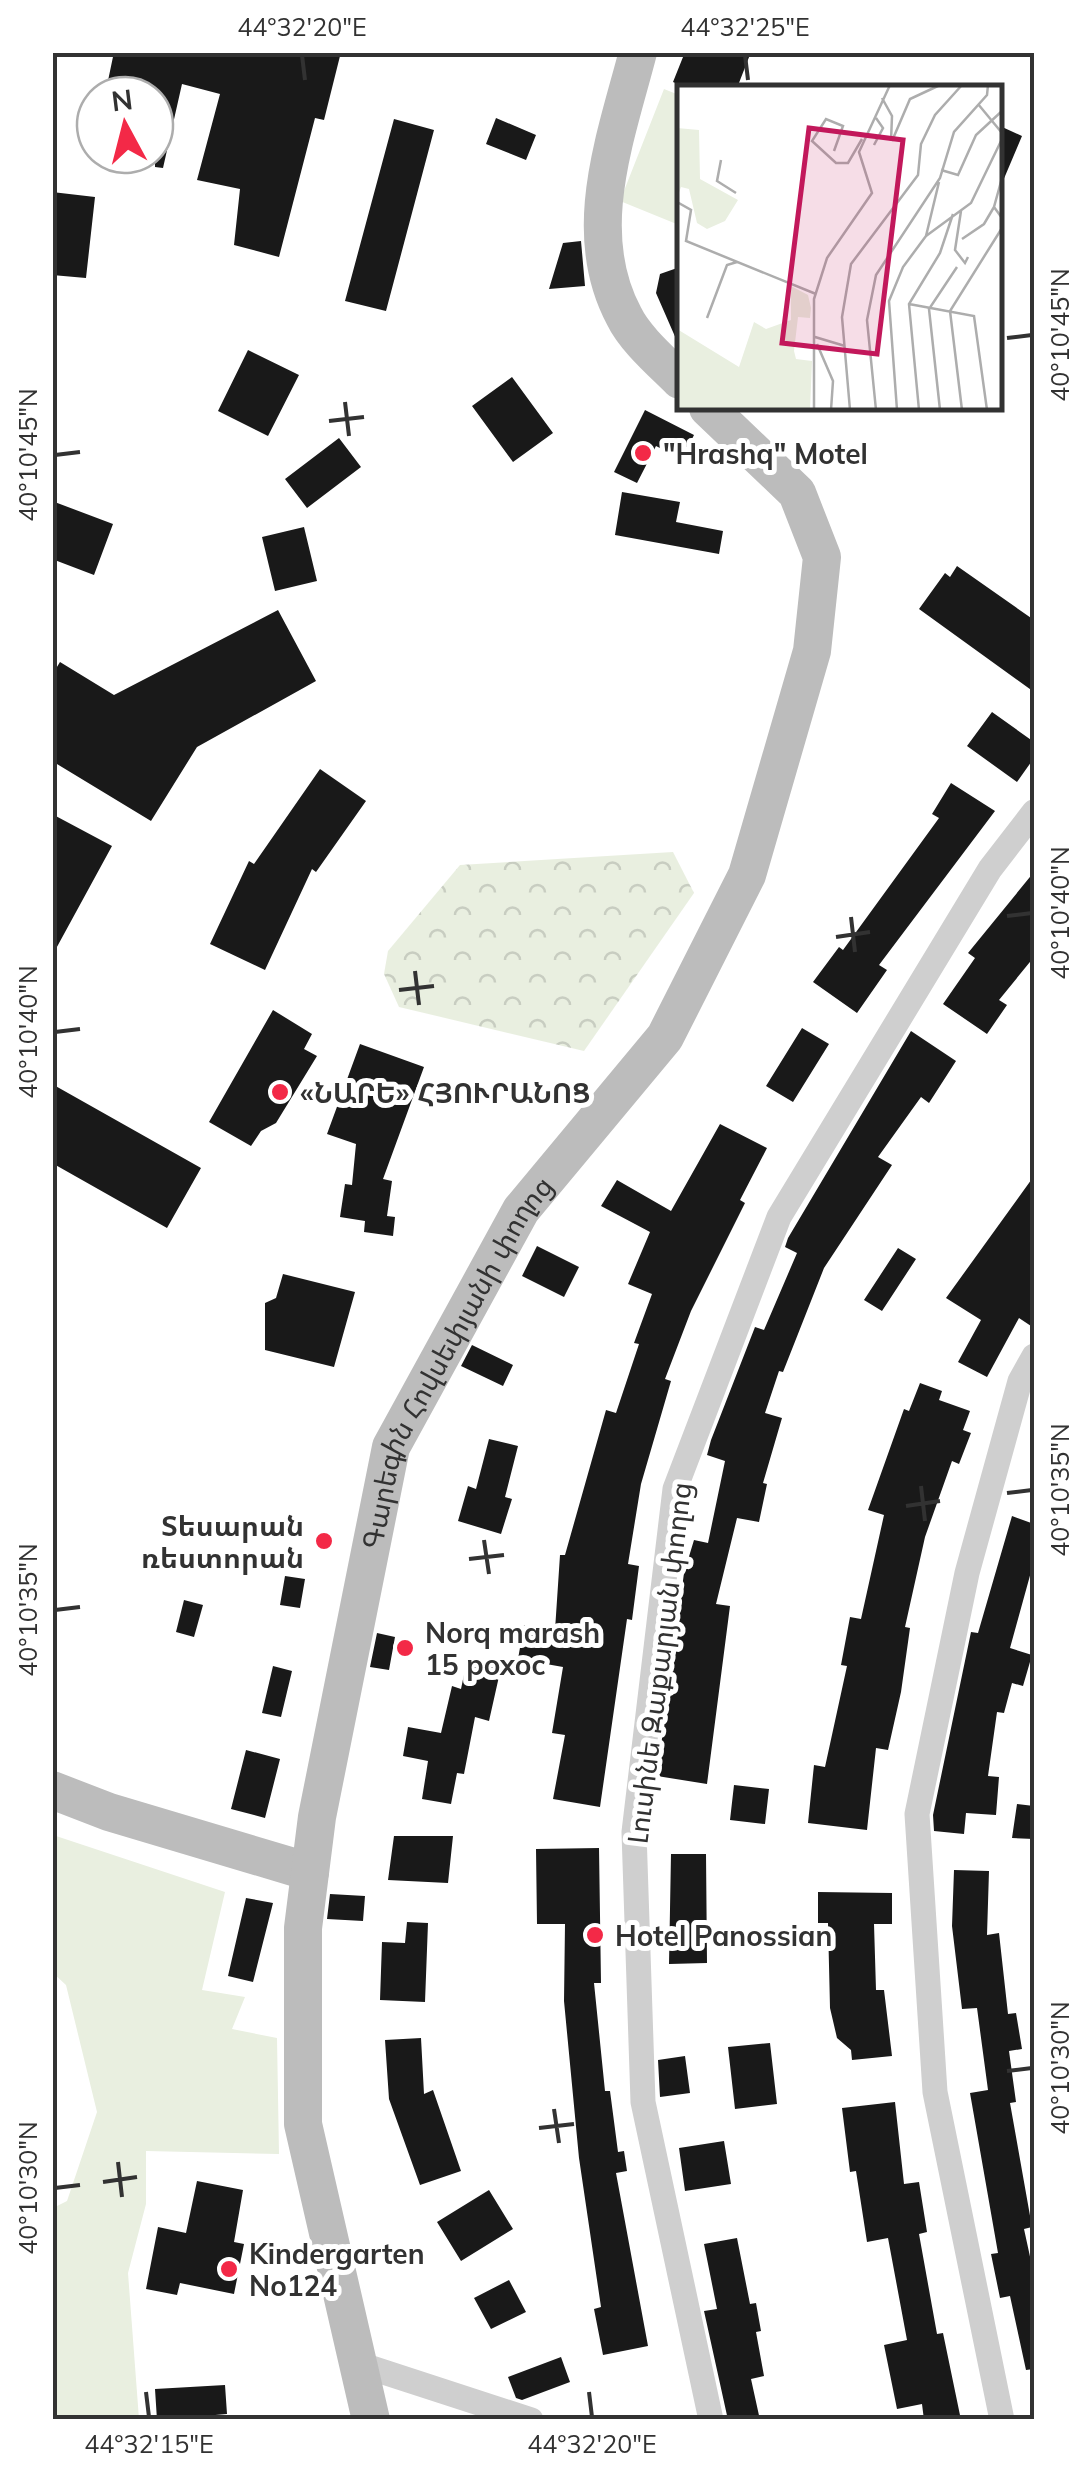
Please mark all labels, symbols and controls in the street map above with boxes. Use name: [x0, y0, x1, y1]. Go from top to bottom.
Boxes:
text: 44°32'20"E: [237, 11, 367, 42]
text: 44°32'25"E: [680, 11, 810, 42]
north arrow: [75, 75, 175, 175]
text: N: [109, 81, 135, 118]
inset map: [677, 85, 1002, 410]
text: 40°10'45"N: [1044, 268, 1075, 402]
text: 40°10'45"N: [12, 388, 43, 522]
place label: "Hrashq" Motel: [663, 436, 868, 471]
marker: "Hrashq" Motel: [632, 442, 654, 464]
text: 40°10'40"N: [1044, 846, 1075, 980]
text: 40°10'40"N: [12, 965, 43, 1099]
place label: «ՆԱՐԵ» ՀՅՈՒՐԱՆՈՑ: [300, 1075, 591, 1110]
marker: «ՆԱՐԵ» ՀՅՈՒՐԱՆՈՑ: [269, 1081, 291, 1103]
street label: Գարեգին Հովսեփյանի փողոց: [354, 1168, 560, 1552]
text: 40°10'35"N: [1044, 1423, 1075, 1557]
street label: Լուսինե Զաքարյան փողոց: [619, 1480, 699, 1846]
place label: Տեսարան ռեստորան: [141, 1508, 304, 1575]
marker: Տեսարան ռեստորան: [313, 1530, 335, 1552]
text: 40°10'35"N: [12, 1543, 43, 1677]
place label: Norq marash 15 poxoc: [425, 1615, 600, 1682]
marker: Norq marash 15 poxoc: [394, 1637, 416, 1659]
place label: Hotel Panossian: [615, 1918, 832, 1953]
marker: Hotel Panossian: [584, 1924, 606, 1946]
text: 40°10'30"N: [1044, 2001, 1075, 2135]
text: 40°10'30"N: [12, 2121, 43, 2255]
place label: Kindergarten No124: [249, 2236, 425, 2303]
marker: Kindergarten No124: [218, 2258, 240, 2280]
text: 44°32'15"E: [84, 2428, 214, 2459]
text: 44°32'20"E: [527, 2428, 657, 2459]

